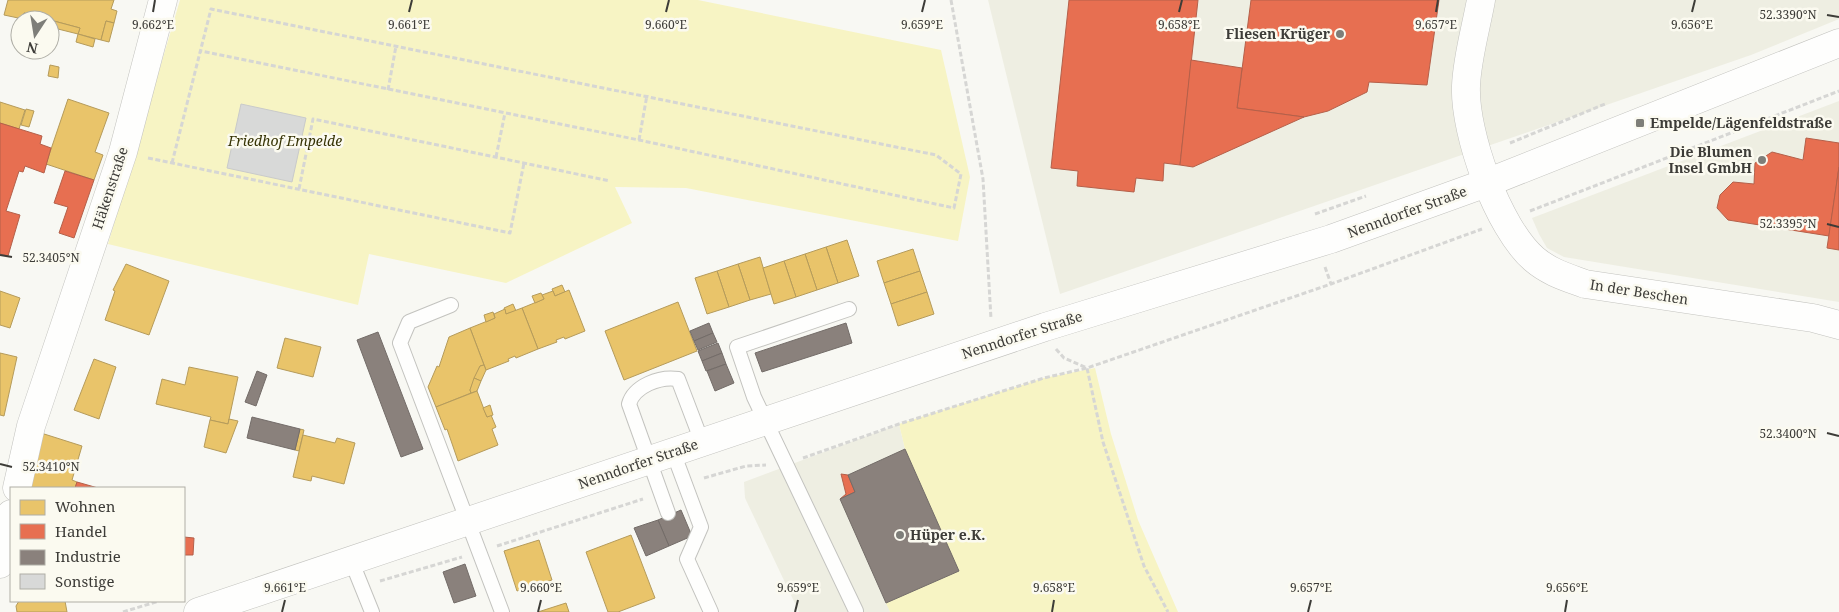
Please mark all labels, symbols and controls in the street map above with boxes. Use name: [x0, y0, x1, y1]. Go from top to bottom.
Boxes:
text: 52.3390°N: [1759, 6, 1817, 23]
north arrow: [10, 10, 60, 60]
text: 9.662°E: [132, 16, 174, 33]
text: 9.661°E: [388, 16, 430, 33]
text: 9.660°E: [645, 16, 687, 33]
text: 9.659°E: [901, 16, 943, 33]
text: 9.658°E: [1158, 16, 1200, 33]
text: 9.657°E: [1415, 16, 1457, 33]
text: 9.656°E: [1671, 16, 1713, 33]
place label: Fliesen Krüger: [1226, 24, 1331, 43]
marker: Fliesen Krüger: [1334, 28, 1346, 40]
text: N: [25, 38, 40, 59]
place label: Empelde/Lägenfeldstraße: [1650, 113, 1832, 132]
marker: Empelde/Lägenfeldstraße: [1634, 117, 1646, 129]
park label: Friedhof Empelde: [227, 131, 342, 150]
place label: Die Blumen Insel GmbH: [1669, 142, 1753, 177]
street label: Häkenstraße: [87, 144, 132, 231]
marker: Die Blumen Insel GmbH: [1756, 154, 1768, 166]
street label: Nenndorfer Straße: [1345, 181, 1469, 242]
text: 52.3395°N: [1759, 215, 1817, 232]
text: 52.3405°N: [22, 249, 80, 266]
street label: In der Beschen: [1589, 274, 1690, 309]
street label: Nenndorfer Straße: [959, 306, 1085, 363]
text: 52.3400°N: [1759, 425, 1817, 442]
street label: Nenndorfer Straße: [575, 434, 700, 493]
text: 52.3410°N: [22, 458, 80, 475]
legend: [10, 487, 185, 602]
text: Wohnen: [55, 496, 116, 516]
text: Handel: [55, 521, 107, 541]
place label: Hüper e.K.: [910, 525, 985, 544]
marker: Hüper e.K.: [894, 529, 906, 541]
text: Industrie: [55, 546, 121, 566]
text: Sonstige: [55, 571, 114, 591]
text: 9.661°E: [264, 579, 306, 596]
text: 9.660°E: [520, 579, 562, 596]
text: 9.659°E: [777, 579, 819, 596]
text: 9.658°E: [1033, 579, 1075, 596]
text: 9.657°E: [1290, 579, 1332, 596]
text: 9.656°E: [1546, 579, 1588, 596]

